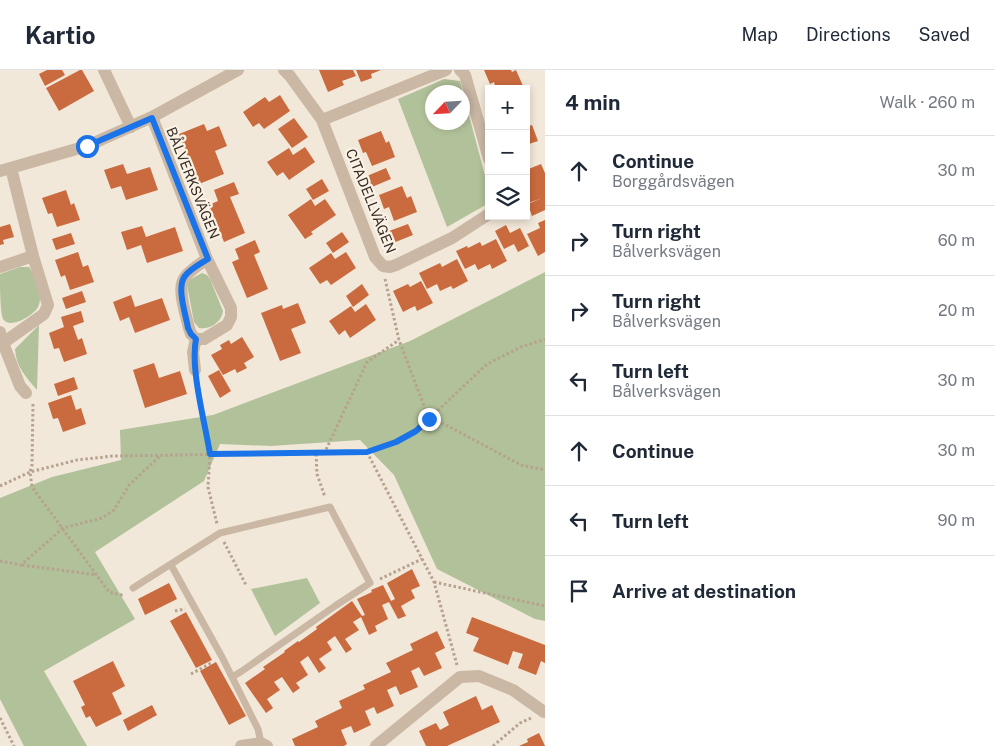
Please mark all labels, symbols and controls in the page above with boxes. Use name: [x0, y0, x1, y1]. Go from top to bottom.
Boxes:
text: Kartio: [25, 21, 96, 49]
text: Map: [741, 24, 778, 45]
text: Directions: [806, 24, 891, 45]
text: Saved: [919, 24, 970, 45]
north arrow: [425, 85, 470, 130]
map controls: [485, 85, 530, 220]
button: +: [485, 85, 530, 130]
text: 4 min: [565, 90, 620, 115]
text: Walk · 260 m: [880, 93, 975, 112]
street label: BÅLVERKSVÄGEN: [163, 124, 225, 241]
button: −: [485, 130, 530, 175]
route start: [76, 135, 99, 158]
street label: CITADELLVÄGEN: [343, 146, 401, 256]
text: Continue: [612, 150, 694, 172]
icon: ahead: [565, 157, 593, 185]
text: 30 m: [938, 161, 975, 180]
text: Borggårdsvägen: [612, 172, 735, 191]
button: layers: [485, 175, 530, 220]
text: Turn right: [612, 220, 701, 242]
icon: right: [565, 227, 593, 255]
text: 60 m: [938, 231, 975, 250]
text: Bålverksvägen: [612, 242, 721, 261]
text: Turn right: [612, 290, 701, 312]
icon: right: [565, 297, 593, 325]
text: 20 m: [938, 301, 975, 320]
text: Bålverksvägen: [612, 312, 721, 331]
text: Turn left: [612, 360, 689, 382]
icon: left: [565, 367, 593, 395]
text: 30 m: [938, 371, 975, 390]
text: Bålverksvägen: [612, 382, 721, 401]
route end: [418, 408, 441, 431]
icon: ahead: [565, 437, 593, 465]
text: Continue: [612, 440, 694, 462]
text: 30 m: [938, 441, 975, 460]
icon: left: [565, 507, 593, 535]
text: Turn left: [612, 510, 689, 532]
text: 90 m: [938, 511, 975, 530]
icon: arrive: [565, 577, 593, 605]
text: Arrive at destination: [612, 580, 796, 602]

